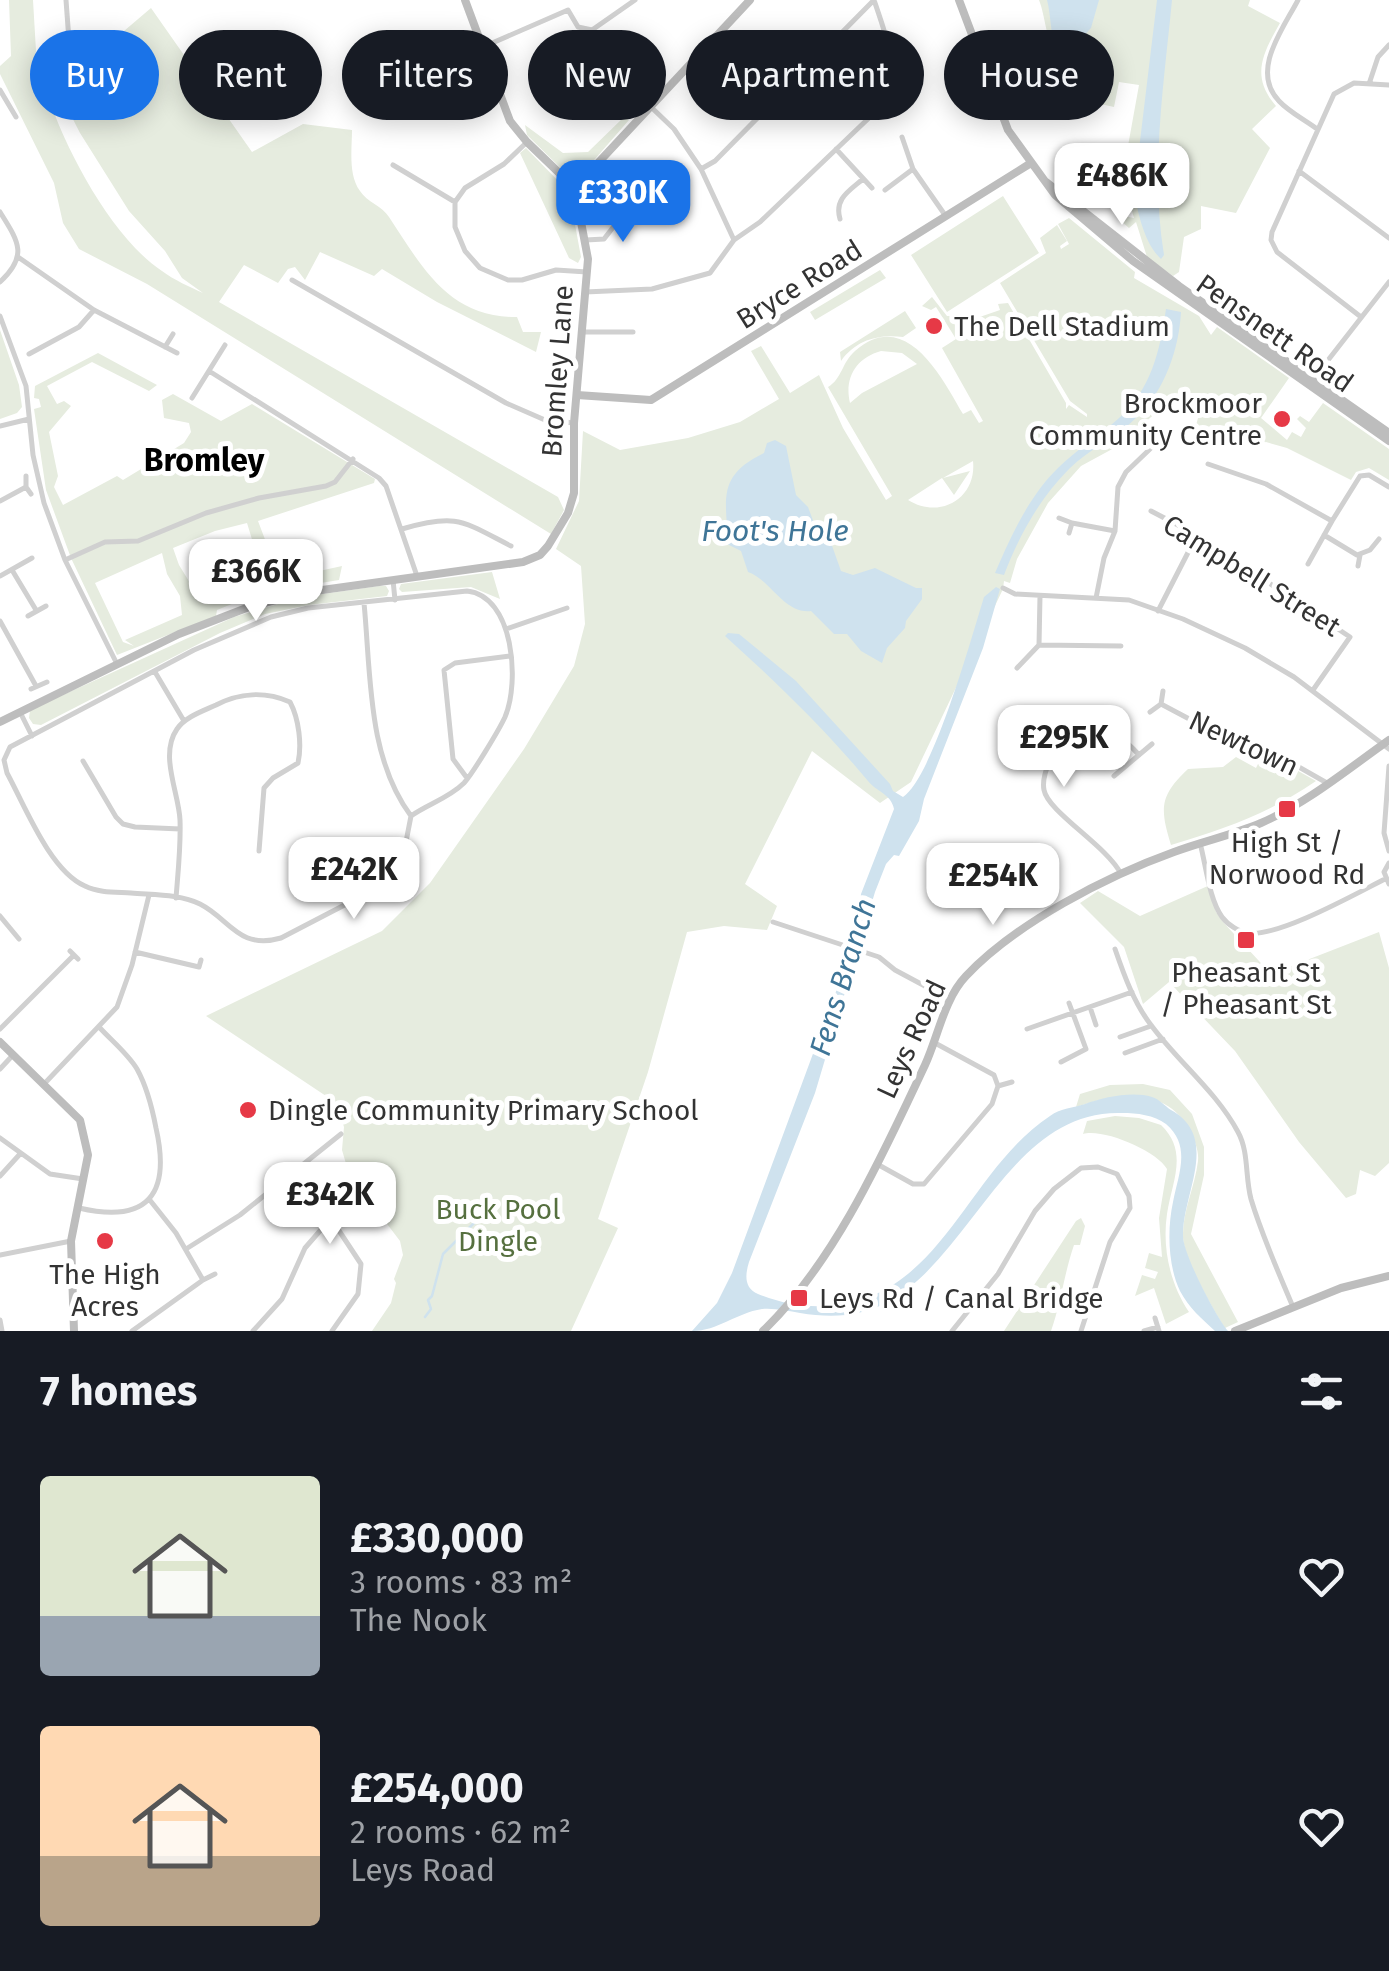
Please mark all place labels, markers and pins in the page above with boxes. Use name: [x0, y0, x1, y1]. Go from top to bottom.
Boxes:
pin: £486K: [1052, 143, 1192, 228]
pin: £330K: [553, 160, 693, 245]
place label: The Dell Stadium: [954, 310, 1170, 343]
marker: The Dell Stadium: [923, 315, 945, 337]
place label: Brockmoor Community Centre: [1029, 387, 1262, 452]
marker: Brockmoor Community Centre: [1271, 408, 1293, 430]
pin: £366K: [186, 539, 326, 624]
pin: £295K: [994, 705, 1134, 790]
marker: High St / Norwood Rd: [1276, 798, 1298, 820]
place label: High St / Norwood Rd: [1209, 826, 1365, 891]
pin: £242K: [284, 837, 424, 922]
pin: £254K: [923, 843, 1063, 928]
marker: Pheasant St / Pheasant St: [1235, 929, 1257, 951]
place label: Pheasant St / Pheasant St: [1160, 956, 1333, 1021]
place label: Dingle Community Primary School: [268, 1094, 698, 1127]
marker: Dingle Community Primary School: [237, 1099, 259, 1121]
pin: £342K: [260, 1162, 400, 1247]
marker: The High Acres: [94, 1230, 116, 1252]
place label: The High Acres: [49, 1258, 161, 1323]
place label: Leys Rd / Canal Bridge: [819, 1282, 1104, 1315]
marker: Leys Rd / Canal Bridge: [788, 1287, 810, 1309]

